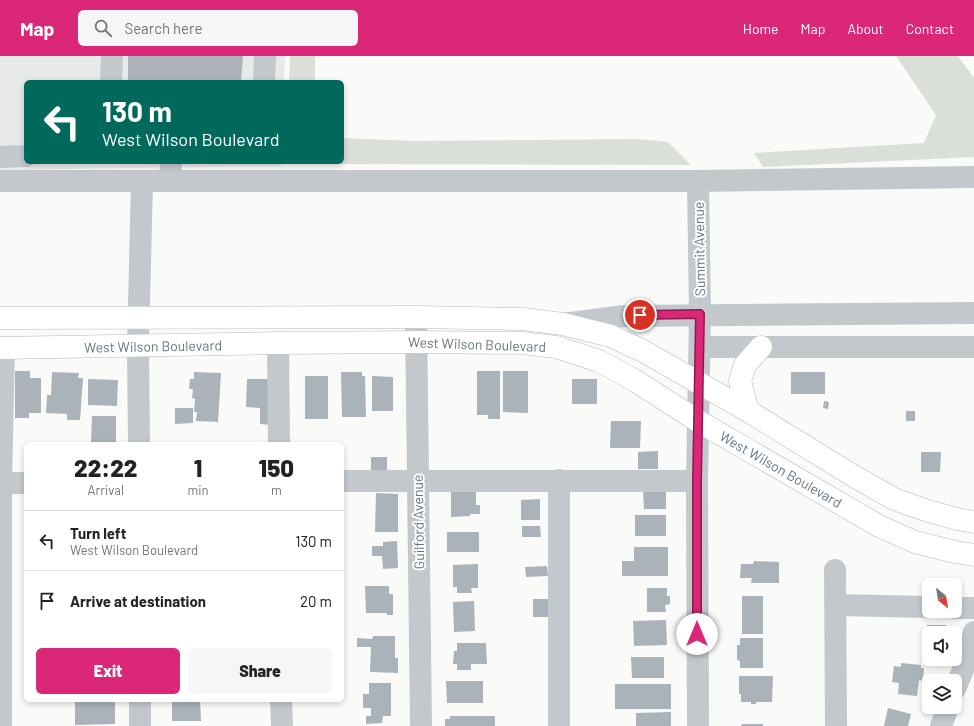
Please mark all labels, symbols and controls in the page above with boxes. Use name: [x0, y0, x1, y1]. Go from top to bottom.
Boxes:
search box: [78, 10, 358, 46]
text: Map: [20, 17, 54, 40]
icon: search: [92, 17, 114, 39]
text: Search here: [124, 19, 202, 37]
text: Home: [743, 20, 779, 37]
text: Map: [801, 20, 825, 37]
text: About: [847, 20, 884, 37]
text: Contact: [906, 20, 954, 37]
text: 130 m: [102, 94, 172, 128]
icon: left: [36, 96, 88, 148]
text: West Wilson Boulevard: [102, 128, 280, 150]
street label: Summit Avenue: [690, 201, 708, 297]
pin: [623, 298, 657, 332]
icon: arrive: [629, 304, 651, 326]
street label: West Wilson Boulevard: [408, 333, 546, 355]
street label: West Wilson Boulevard: [84, 336, 222, 356]
street label: West Wilson Boulevard: [717, 427, 845, 511]
text: 22:22: [74, 453, 138, 482]
text: 1: [194, 453, 202, 482]
text: 150: [259, 453, 294, 482]
street label: Guilford Avenue: [409, 474, 427, 570]
text: Arrival: [88, 482, 124, 498]
text: min: [188, 482, 209, 498]
text: m: [271, 482, 282, 498]
text: Turn left: [70, 524, 126, 542]
icon: left: [36, 530, 58, 552]
text: 130 m: [295, 532, 332, 550]
text: West Wilson Boulevard: [70, 542, 198, 558]
north arrow: [922, 578, 962, 618]
map controls: [922, 578, 962, 714]
icon: arrive: [36, 590, 58, 612]
text: Arrive at destination: [70, 592, 206, 610]
text: 20 m: [300, 592, 332, 610]
position arrow: [676, 613, 718, 655]
button: sound: [922, 626, 962, 666]
button: Exit: [36, 648, 180, 694]
button: Share: [188, 648, 332, 694]
button: layers: [922, 674, 962, 714]

